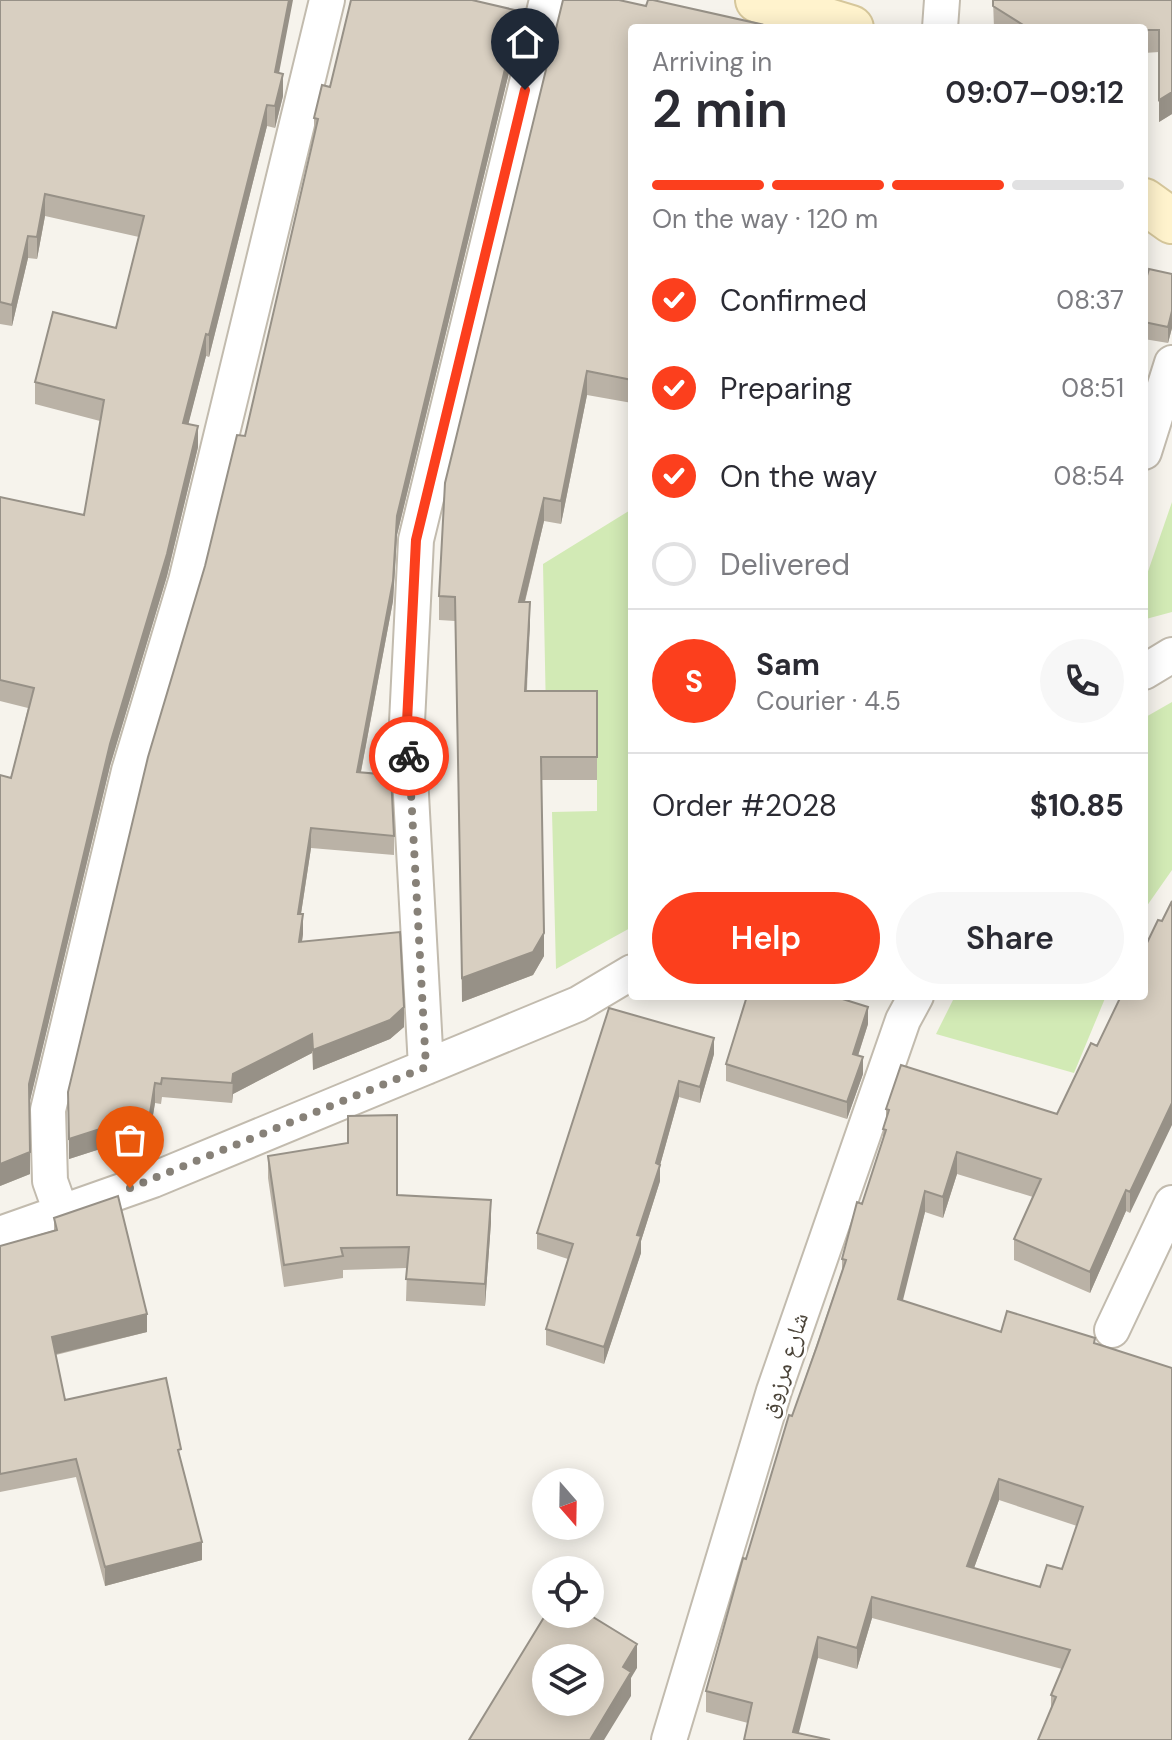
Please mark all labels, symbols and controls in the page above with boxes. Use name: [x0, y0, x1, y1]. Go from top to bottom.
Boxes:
pin: [491, 8, 559, 90]
icon: home: [503, 20, 547, 64]
text: Arriving in: [652, 45, 772, 79]
text: 09:07–09:12: [945, 73, 1124, 112]
text: 2 min: [652, 75, 788, 143]
text: On the way · 120 m: [652, 202, 878, 236]
icon: check: [652, 278, 696, 322]
text: Confirmed: [720, 281, 867, 320]
text: 08:37: [1056, 283, 1124, 317]
icon: check: [652, 366, 696, 410]
text: Preparing: [720, 369, 852, 408]
text: 08:51: [1061, 371, 1124, 405]
icon: check: [652, 454, 696, 498]
text: On the way: [720, 457, 877, 496]
text: 08:54: [1054, 459, 1124, 493]
text: Delivered: [720, 545, 850, 584]
button: phone: [1040, 639, 1124, 723]
text: Sam: [756, 645, 820, 684]
text: S: [685, 662, 703, 701]
text: Courier · 4.5: [756, 684, 901, 718]
courier: [369, 716, 449, 796]
icon: bike: [387, 734, 431, 778]
text: Order #2028: [652, 786, 837, 825]
text: $10.85: [1030, 786, 1124, 825]
button: Help: [652, 892, 880, 984]
button: Share: [896, 892, 1124, 984]
pin: [96, 1106, 164, 1188]
icon: bag: [108, 1118, 152, 1162]
street label: شارع مرزوق: [752, 1308, 815, 1421]
north arrow: [532, 1468, 604, 1540]
map controls: [532, 1468, 604, 1716]
button: locate: [532, 1556, 604, 1628]
button: layers: [532, 1644, 604, 1716]

